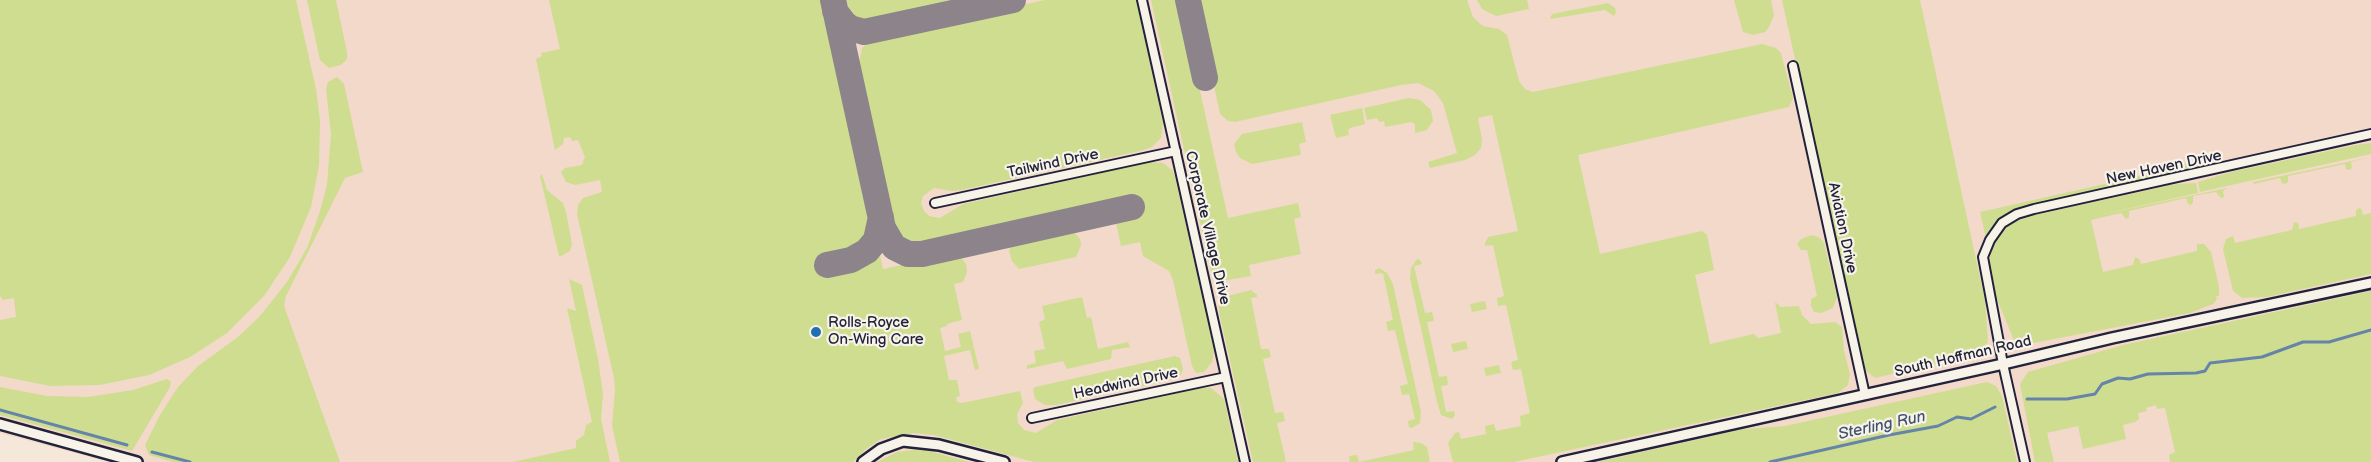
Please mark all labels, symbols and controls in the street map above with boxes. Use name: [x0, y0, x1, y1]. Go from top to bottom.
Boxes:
street label: Tailwind Drive: [1006, 146, 1100, 182]
street label: New Haven Drive: [2105, 147, 2223, 189]
street label: Corporate Village Drive: [1181, 149, 1233, 307]
street label: Aviation Drive: [1824, 181, 1860, 275]
place label: Rolls-Royce On-Wing Care: [828, 314, 924, 349]
marker: Rolls-Royce On-Wing Care: [809, 325, 823, 339]
street label: South Hoffman Road: [1893, 332, 2033, 382]
street label: Headwind Drive: [1072, 364, 1180, 404]
water label: Sterling Run: [1837, 407, 1927, 445]

